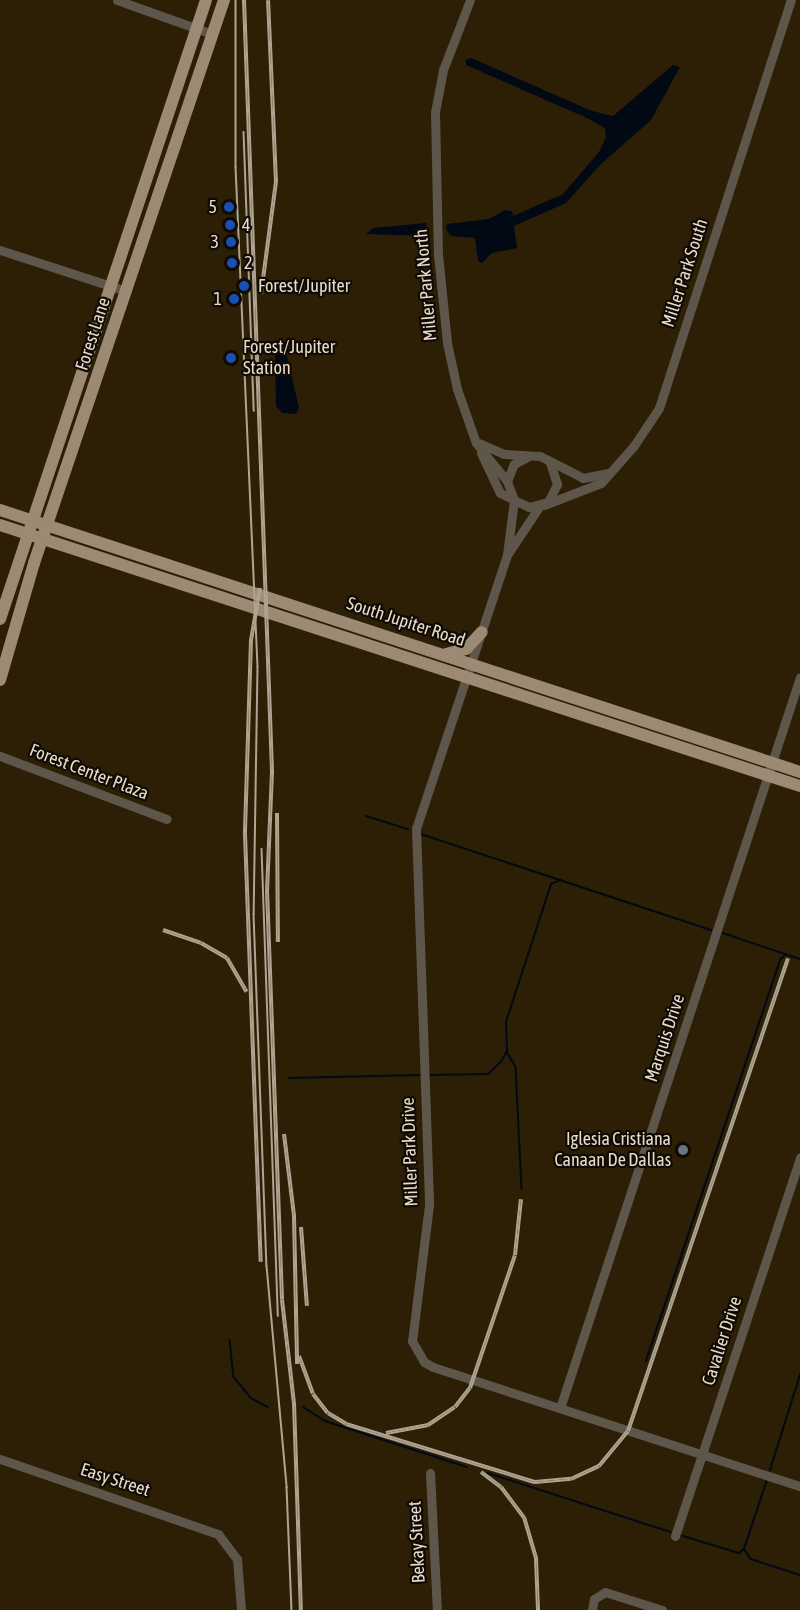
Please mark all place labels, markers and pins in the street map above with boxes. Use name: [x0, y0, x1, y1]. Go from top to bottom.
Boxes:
place label: 5: [209, 196, 217, 218]
marker: 5: [222, 200, 236, 214]
place label: 4: [242, 214, 250, 236]
marker: 4: [223, 218, 237, 232]
place label: 3: [211, 231, 219, 253]
marker: 3: [224, 235, 238, 249]
place label: 2: [244, 252, 252, 274]
marker: 2: [225, 256, 239, 270]
place label: Forest/Jupiter: [258, 275, 350, 297]
marker: Forest/Jupiter: [235, 277, 253, 295]
place label: 1: [214, 288, 222, 310]
marker: 1: [227, 292, 241, 306]
place label: Forest/Jupiter Station: [243, 337, 335, 380]
marker: Forest/Jupiter Station: [224, 351, 238, 365]
place label: Iglesia Cristiana Canaan De Dallas: [554, 1129, 671, 1172]
marker: Iglesia Cristiana Canaan De Dallas: [676, 1143, 690, 1157]

